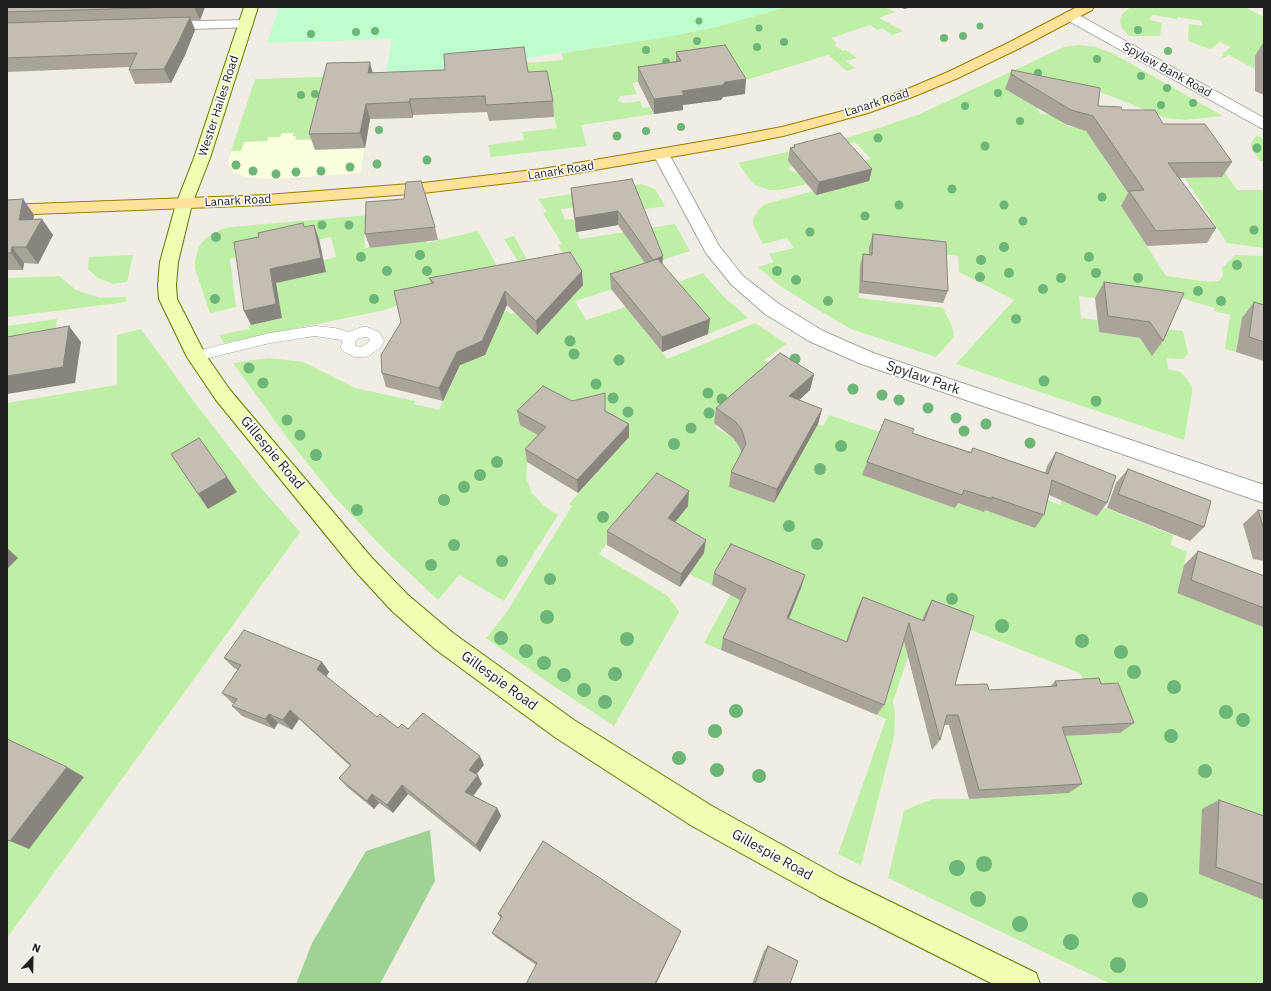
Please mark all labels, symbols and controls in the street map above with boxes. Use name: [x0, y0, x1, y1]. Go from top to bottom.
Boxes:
street label: Spylaw Bank Road: [1120, 40, 1214, 100]
street label: Wester Hailes Road: [196, 54, 242, 158]
street label: Lanark Road: [843, 86, 911, 120]
street label: Lanark Road: [527, 159, 595, 183]
street label: Lanark Road: [204, 192, 272, 210]
street label: Spylaw Park: [884, 358, 962, 398]
street label: Gillespie Road: [237, 413, 307, 493]
street label: Gillespie Road: [458, 648, 540, 714]
street label: Gillespie Road: [729, 826, 815, 884]
north arrow: [12, 939, 52, 979]
text: N: [30, 940, 43, 956]

